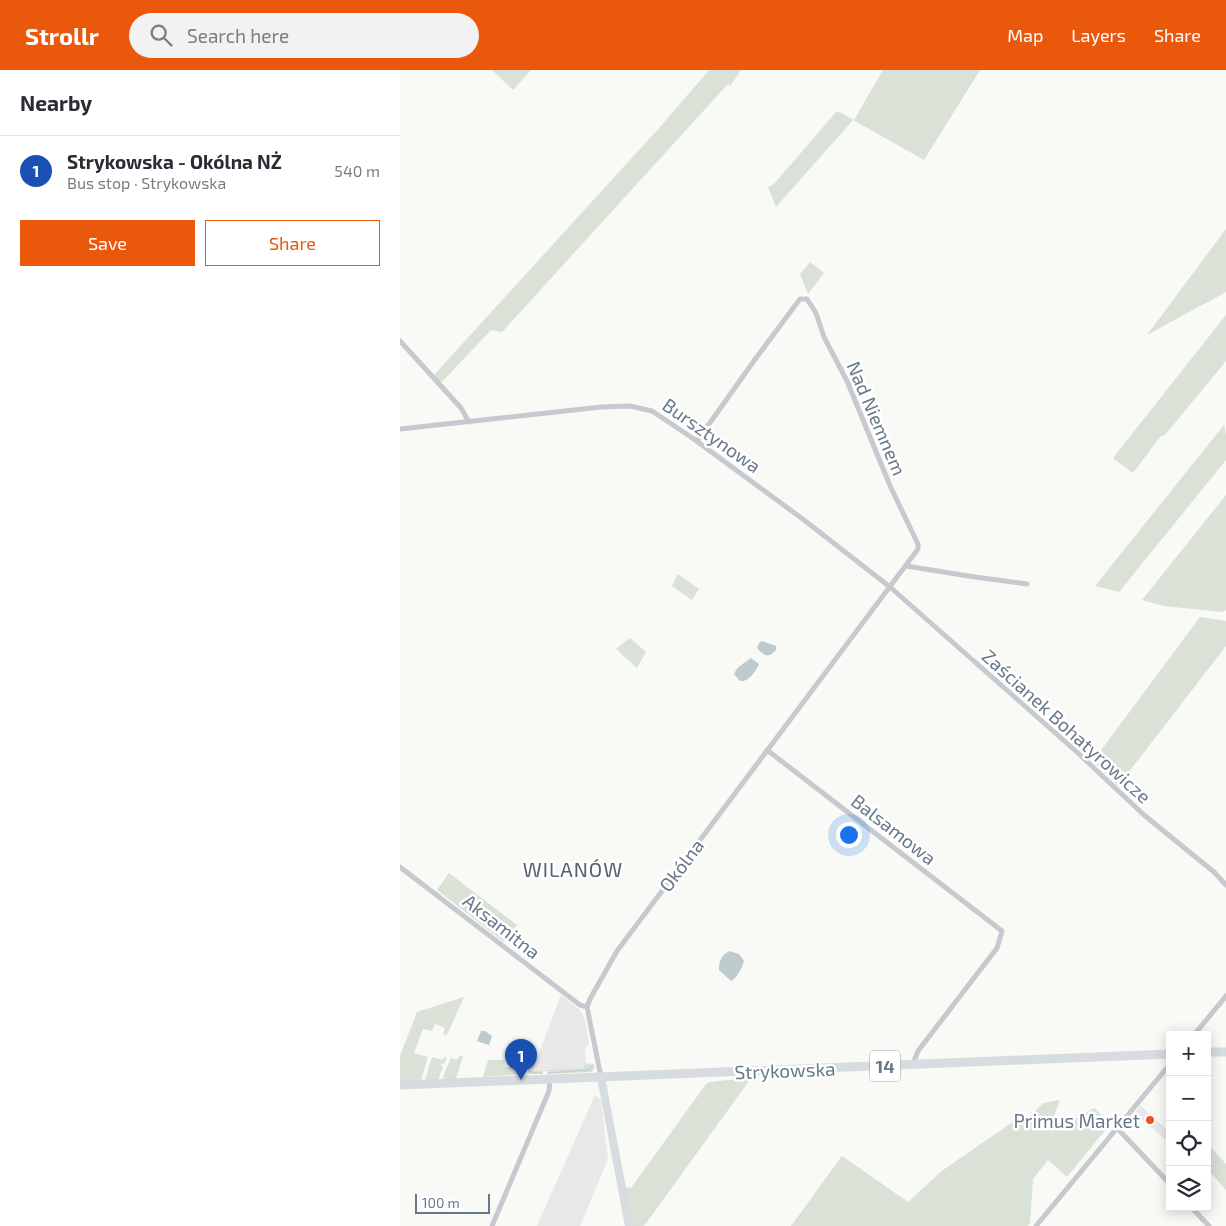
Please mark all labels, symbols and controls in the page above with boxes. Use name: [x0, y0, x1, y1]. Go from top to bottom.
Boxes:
search box: [129, 13, 479, 58]
text: Strollr: [25, 21, 99, 50]
icon: search: [147, 21, 175, 49]
text: Search here: [187, 24, 289, 47]
text: Map: [1007, 24, 1043, 46]
text: Layers: [1071, 24, 1126, 46]
text: Share: [1154, 24, 1201, 46]
text: Nearby: [20, 90, 92, 115]
text: Strykowska - Okólna NŻ: [67, 150, 282, 173]
text: 1: [33, 161, 39, 180]
text: 540 m: [334, 161, 380, 180]
text: Bus stop · Strykowska: [67, 173, 226, 192]
button: Save: [20, 220, 195, 266]
button: Share: [205, 220, 380, 266]
street label: Nad Niemnem: [843, 357, 911, 479]
street label: Bursztynowa: [658, 393, 766, 477]
street label: Zaścianek Bohatyrowicze: [978, 644, 1156, 808]
street label: Balsamowa: [847, 789, 941, 869]
your location: [836, 822, 862, 848]
street label: Okólna: [654, 834, 708, 896]
district label: WILANÓW: [523, 857, 623, 881]
street label: Aksamitna: [459, 889, 545, 963]
map controls: [1166, 1031, 1211, 1211]
button: +: [1166, 1031, 1211, 1076]
pin: 1: [505, 1039, 537, 1080]
road number: 14: [870, 1050, 900, 1081]
street label: Strykowska: [734, 1057, 836, 1083]
button: −: [1166, 1076, 1211, 1121]
place label: Primus Market: [1014, 1109, 1140, 1132]
marker: Primus Market: [1144, 1114, 1156, 1126]
button: locate: [1166, 1121, 1211, 1166]
button: layers: [1166, 1166, 1211, 1211]
scale bar: [415, 1191, 490, 1214]
text: 100 m: [422, 1194, 460, 1211]

